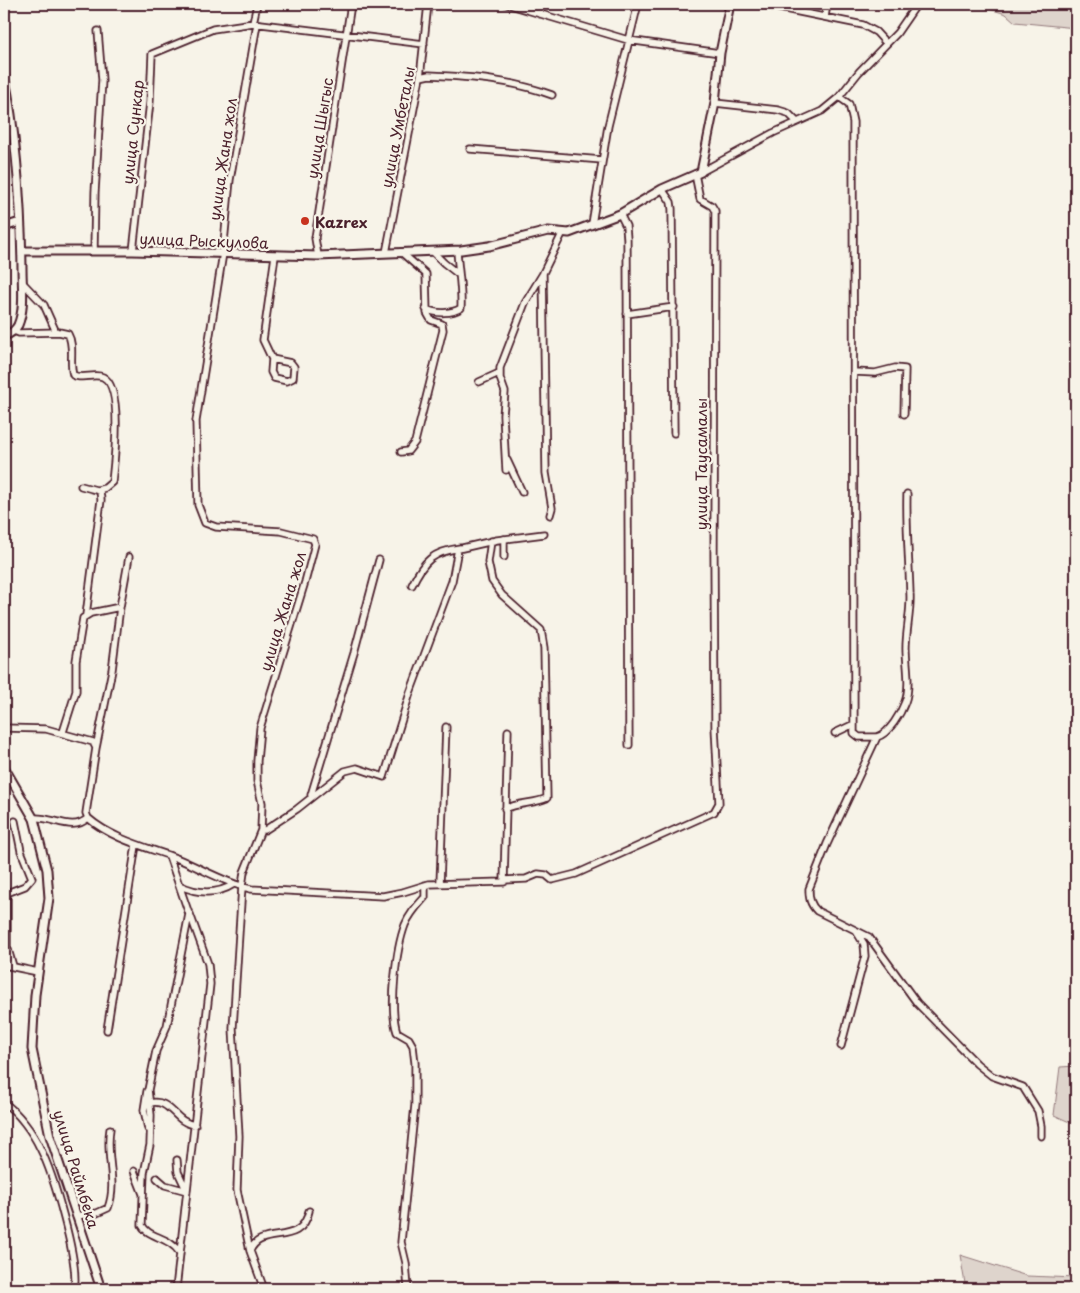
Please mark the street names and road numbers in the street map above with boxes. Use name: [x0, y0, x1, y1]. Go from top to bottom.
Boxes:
street label: улица Умбеталы: [374, 64, 420, 190]
street label: улица Шыгыс: [300, 76, 338, 180]
street label: улица Сункар: [115, 79, 149, 185]
street label: улица Жана жол: [202, 96, 242, 222]
street label: улица Рыскулова: [139, 226, 270, 254]
street label: улица Таусамалы: [689, 398, 712, 530]
street label: улица Жана жол: [253, 548, 311, 674]
street label: улица Раймбека: [48, 1107, 106, 1232]

